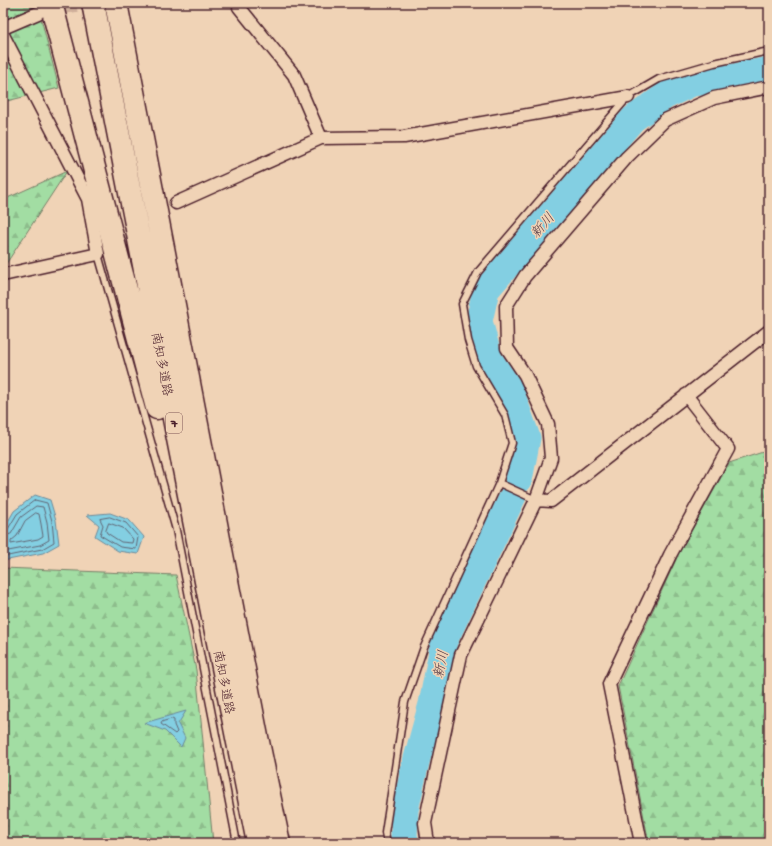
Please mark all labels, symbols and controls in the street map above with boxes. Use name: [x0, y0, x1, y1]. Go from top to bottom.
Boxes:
water label: 新川: [528, 210, 559, 243]
street label: 南知多道路: [147, 331, 174, 398]
road number: 7: [166, 413, 182, 433]
street label: 南知多道路: [209, 649, 236, 716]
water label: 新川: [431, 649, 453, 680]

